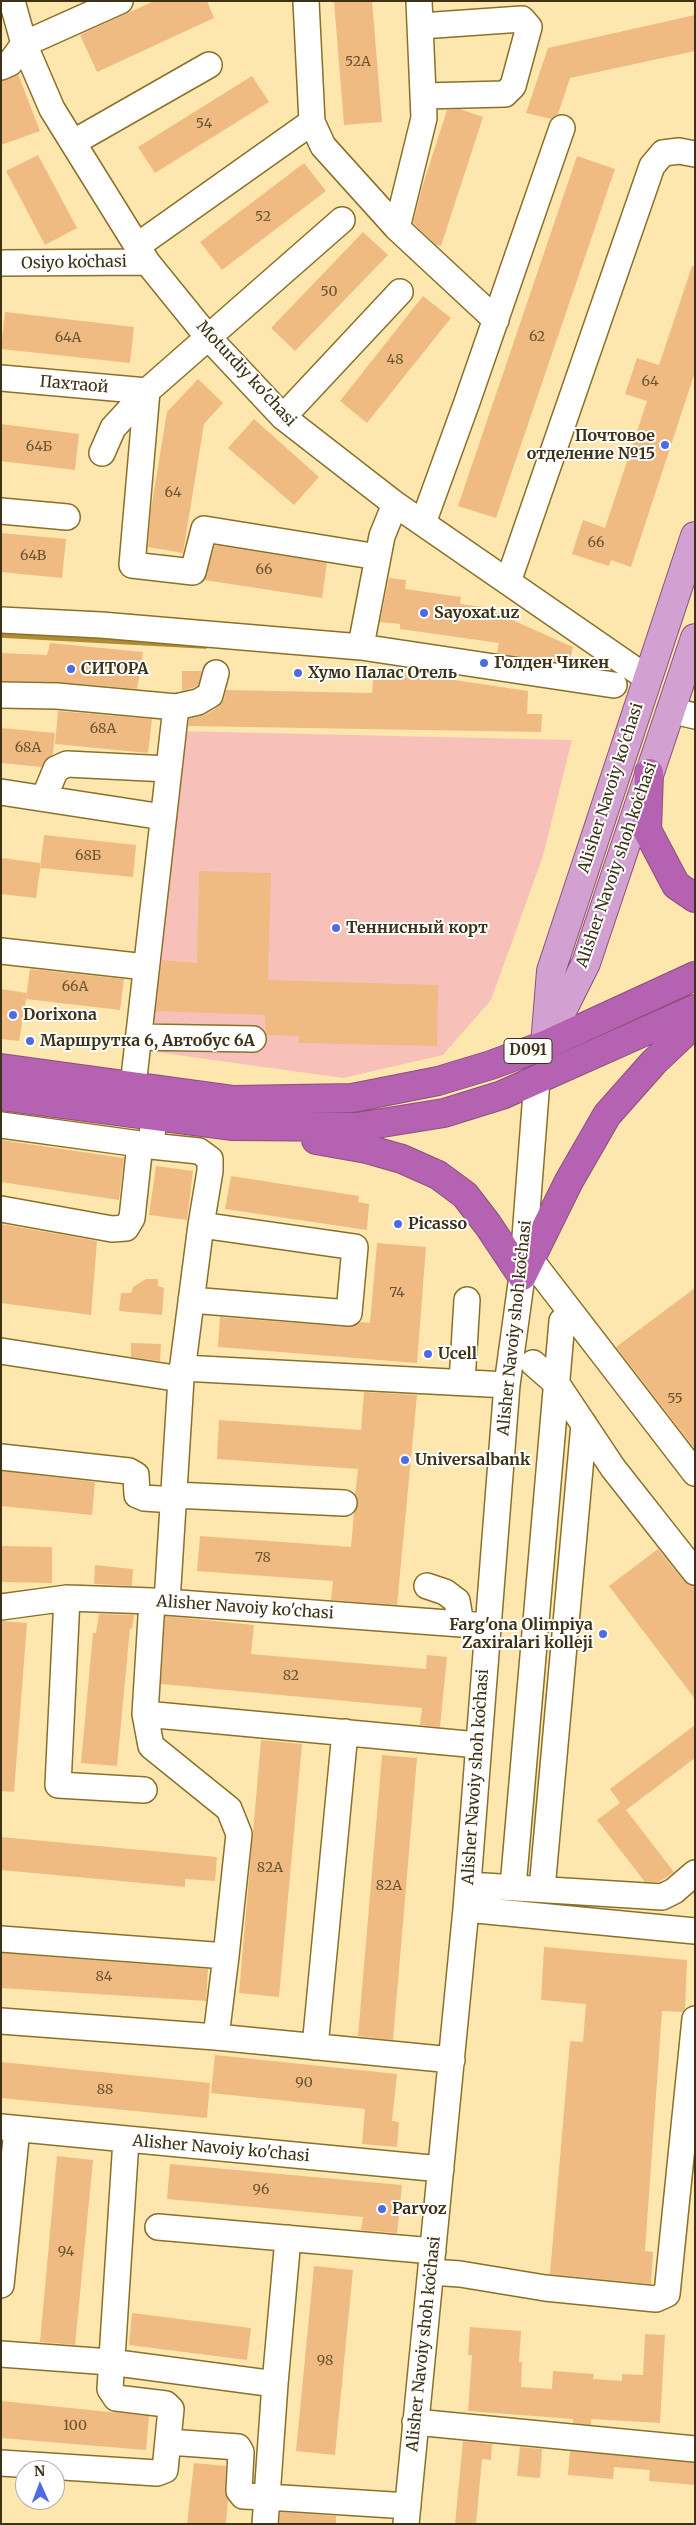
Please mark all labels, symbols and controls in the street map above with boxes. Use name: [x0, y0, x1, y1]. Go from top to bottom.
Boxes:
house number: 52А: [345, 54, 371, 70]
house number: 54: [196, 116, 212, 132]
house number: 52: [255, 209, 271, 225]
street label: Osiyo koʻchasi: [21, 252, 127, 274]
house number: 50: [321, 284, 337, 300]
street label: Moturdiy ko'chasi: [192, 317, 300, 431]
house number: 62: [529, 329, 545, 345]
house number: 64А: [55, 330, 81, 346]
house number: 48: [387, 352, 403, 368]
street label: Пахтаой: [39, 372, 109, 398]
house number: 64: [641, 374, 659, 390]
place label: Почтовое отделение №15: [527, 426, 655, 464]
house number: 64Б: [26, 439, 52, 455]
marker: Почтовое отделение №15: [659, 439, 671, 451]
house number: 64: [164, 485, 182, 501]
house number: 66: [588, 535, 604, 551]
house number: 64В: [20, 548, 46, 564]
house number: 66: [256, 562, 272, 578]
place label: Sayoxat.uz: [434, 603, 519, 623]
marker: Sayoxat.uz: [418, 607, 430, 619]
place label: Голден Чикен: [494, 653, 609, 673]
marker: Голден Чикен: [478, 657, 490, 669]
place label: СИТОРА: [81, 659, 149, 679]
marker: СИТОРА: [65, 663, 77, 675]
place label: Хумо Палас Отель: [308, 663, 457, 683]
marker: Хумо Палас Отель: [292, 667, 304, 679]
street label: Alisher Navoiy ko'chasi: [574, 701, 648, 875]
house number: 68А: [90, 721, 116, 737]
house number: 68А: [15, 740, 41, 756]
street label: Alisher Navoiy shoh koʻchasi: [573, 760, 661, 970]
house number: 68Б: [75, 848, 101, 864]
place label: Теннисный корт: [346, 918, 488, 938]
marker: Теннисный корт: [330, 922, 342, 934]
house number: 66А: [62, 979, 88, 995]
place label: Dorixona: [23, 1005, 97, 1025]
marker: Dorixona: [7, 1009, 19, 1021]
place label: Маршрутка 6, Автобус 6А: [40, 1031, 255, 1051]
marker: Маршрутка 6, Автобус 6А: [24, 1035, 36, 1047]
road number: D091: [504, 1038, 552, 1064]
place label: Picasso: [408, 1214, 467, 1234]
marker: Picasso: [392, 1218, 404, 1230]
street label: Alisher Navoiy shoh koʻchasi: [494, 1219, 536, 1437]
house number: 74: [389, 1285, 405, 1301]
place label: Ucell: [438, 1344, 477, 1364]
marker: Ucell: [422, 1348, 434, 1360]
house number: 55: [667, 1391, 683, 1407]
place label: Universalbank: [415, 1450, 530, 1470]
marker: Universalbank: [399, 1454, 411, 1466]
house number: 78: [255, 1550, 271, 1566]
street label: Alisher Navoiy ko'chasi: [156, 1592, 334, 1624]
place label: Farg'ona Olimpiya Zaxiralari kolleji: [449, 1615, 593, 1653]
marker: Farg'ona Olimpiya Zaxiralari kolleji: [597, 1628, 609, 1640]
house number: 82: [283, 1668, 299, 1684]
street label: Alisher Navoiy shoh koʻchasi: [459, 1668, 493, 1886]
house number: 82А: [257, 1860, 283, 1876]
house number: 82A: [376, 1878, 402, 1894]
house number: 84: [96, 1969, 112, 1985]
house number: 90: [295, 2075, 313, 2091]
house number: 88: [97, 2082, 113, 2098]
street label: Alisher Navoiy ko'chasi: [132, 2132, 310, 2166]
house number: 96: [253, 2182, 269, 2198]
place label: Parvoz: [392, 2199, 447, 2219]
marker: Parvoz: [376, 2203, 388, 2215]
street label: Alisher Navoiy shoh koʻchasi: [403, 2235, 445, 2453]
house number: 94: [58, 2244, 74, 2260]
house number: 98: [317, 2353, 333, 2369]
house number: 100: [63, 2418, 87, 2434]
north arrow: [15, 2460, 65, 2510]
text: N: [34, 2462, 45, 2480]

